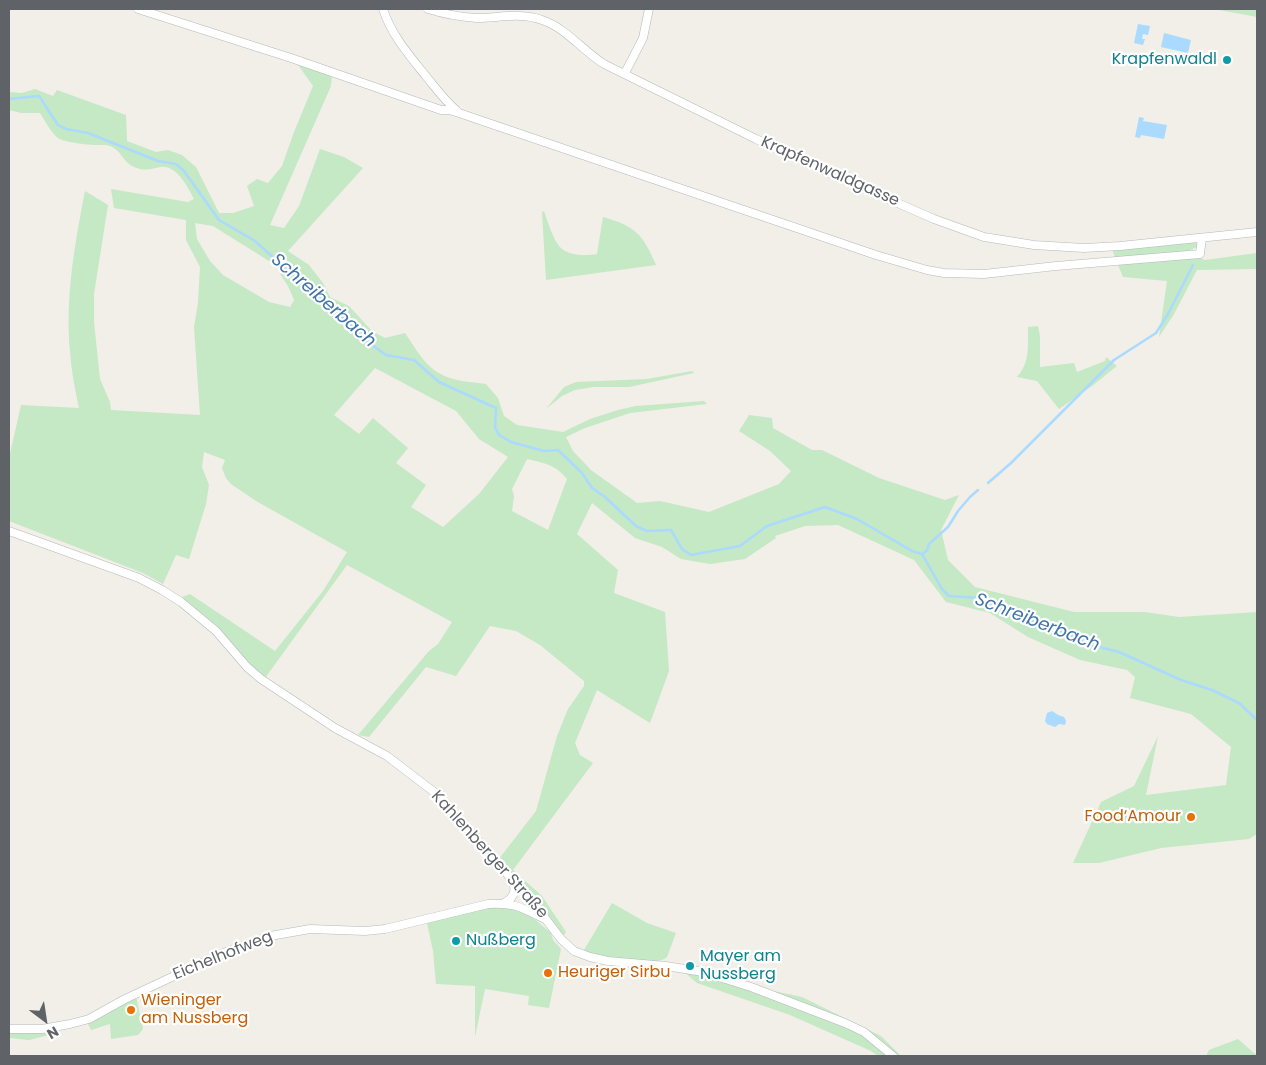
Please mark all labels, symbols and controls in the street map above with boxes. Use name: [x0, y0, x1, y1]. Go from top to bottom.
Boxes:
place label: Krapfenwaldl: [1112, 50, 1217, 70]
marker: Krapfenwaldl: [1221, 54, 1233, 66]
street label: Krapfenwaldgasse: [758, 133, 902, 211]
water label: Schreiberbach: [266, 250, 380, 352]
water label: Schreiberbach: [971, 589, 1103, 657]
street label: Kahlenberger Straße: [427, 787, 551, 923]
place label: Food‘Amour: [1084, 807, 1181, 827]
marker: Food‘Amour: [1185, 811, 1197, 823]
street label: Eichelhofweg: [170, 927, 276, 985]
place label: Nußberg: [466, 931, 536, 951]
marker: Nußberg: [450, 935, 462, 947]
place label: Mayer am Nussberg: [700, 947, 781, 985]
marker: Mayer am Nussberg: [684, 960, 696, 972]
place label: Heuriger Sirbu: [558, 963, 670, 983]
marker: Heuriger Sirbu: [542, 967, 554, 979]
place label: Wieninger am Nussberg: [141, 991, 248, 1029]
north arrow: [20, 995, 70, 1045]
marker: Wieninger am Nussberg: [125, 1004, 137, 1016]
text: N: [43, 1022, 62, 1044]

